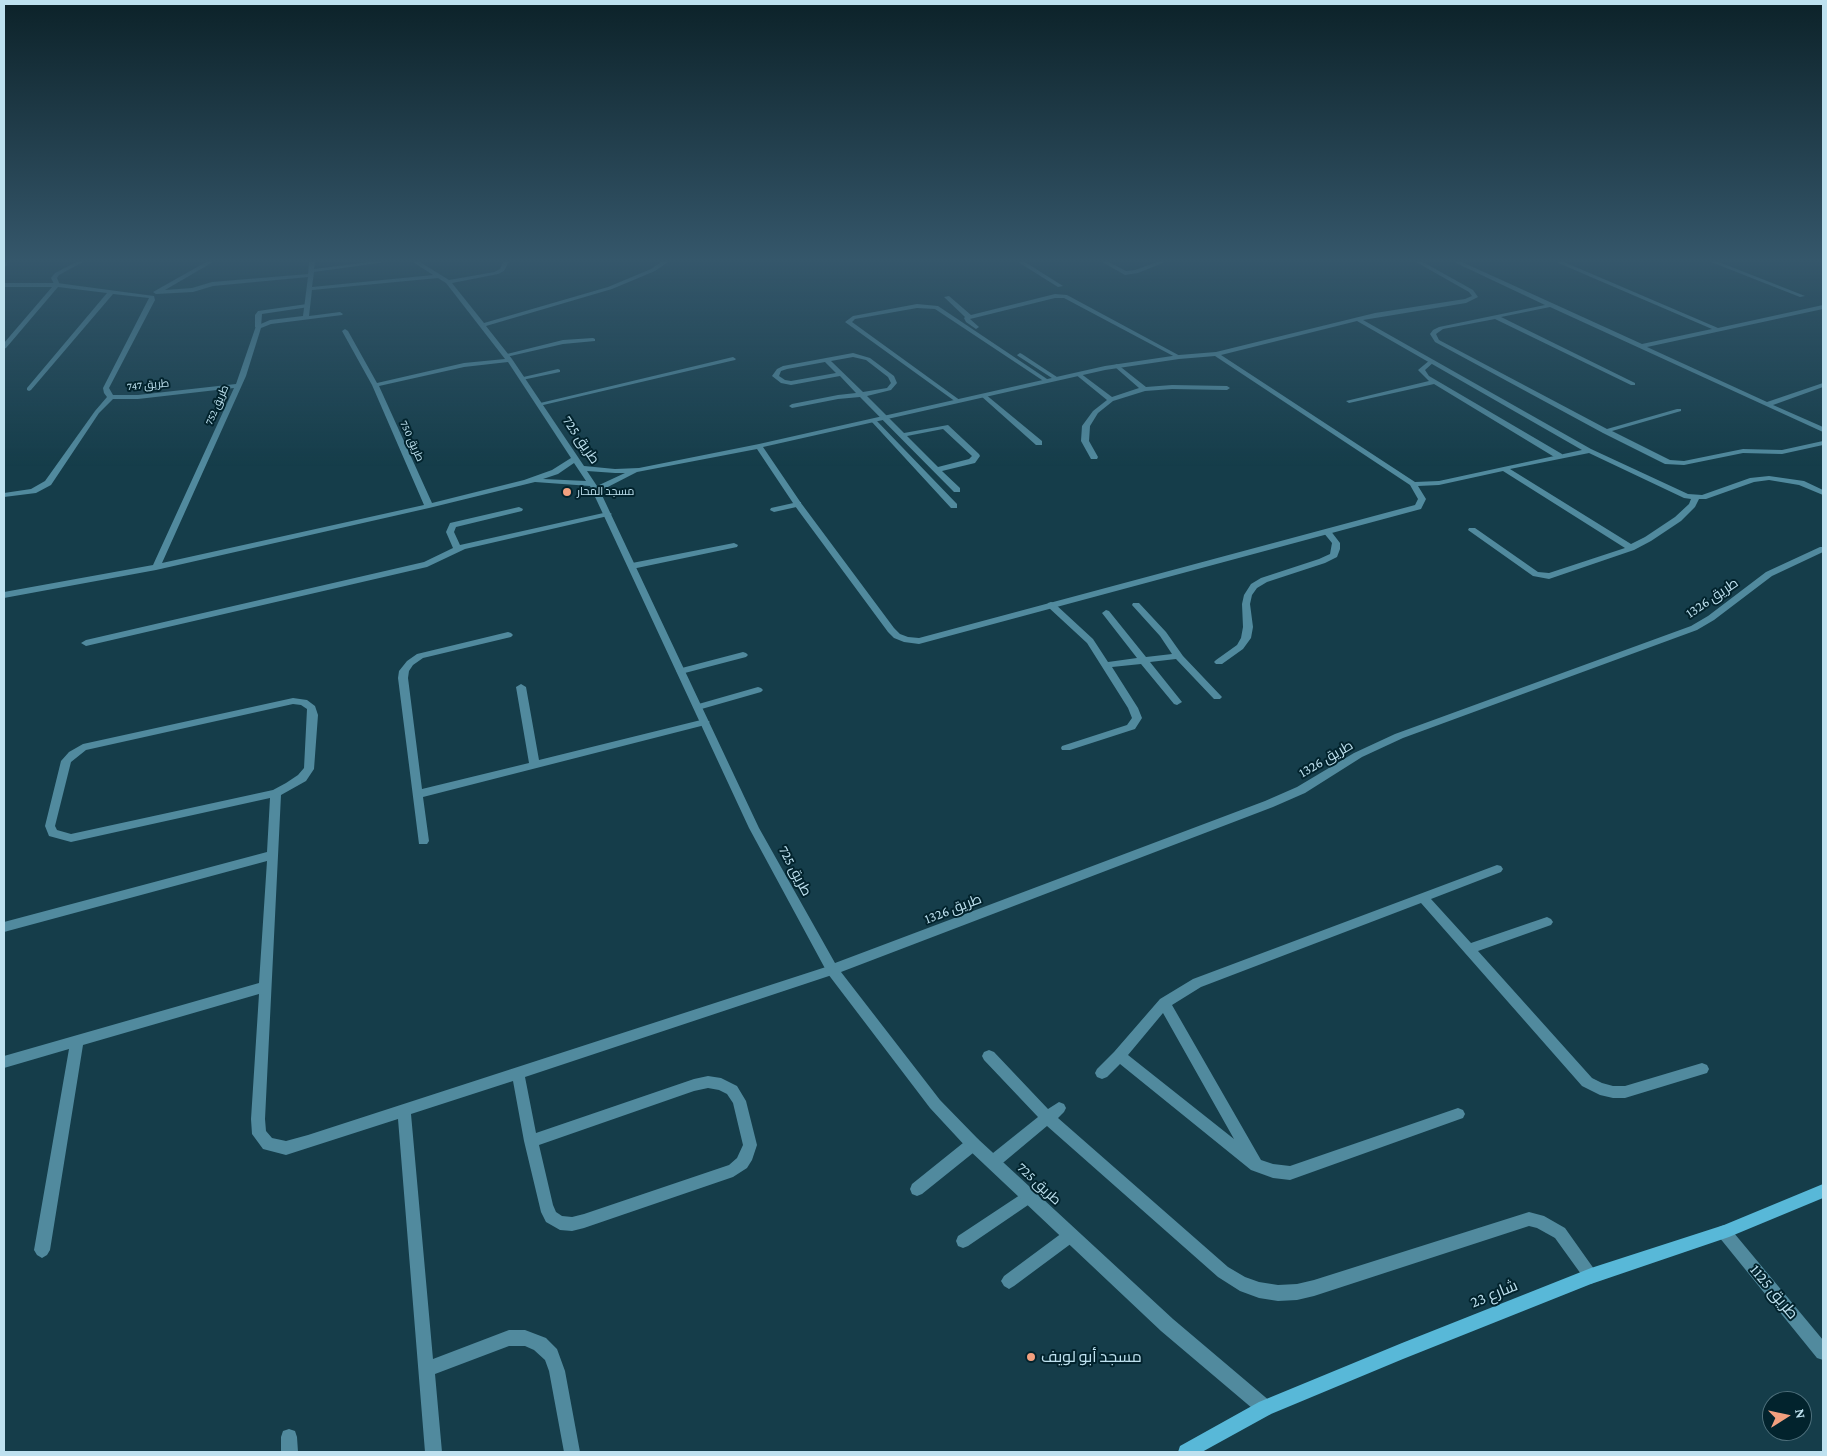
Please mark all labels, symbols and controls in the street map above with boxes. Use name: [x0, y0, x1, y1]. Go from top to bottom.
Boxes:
street label: طريق 747: [126, 377, 170, 393]
street label: طريق 752: [202, 383, 232, 427]
street label: طريق 725: [559, 413, 603, 467]
street label: طريق 750: [397, 418, 427, 464]
place label: مسجد المحار: [577, 485, 634, 499]
marker: مسجد المحار: [561, 486, 573, 498]
street label: طريق 1326: [1683, 574, 1741, 622]
street label: طريق 1326: [1296, 737, 1356, 781]
street label: طريق 725: [775, 843, 815, 899]
street label: طريق 1326: [922, 890, 984, 928]
street label: طريق 725: [1013, 1159, 1065, 1209]
street label: طريق 1125: [1746, 1261, 1802, 1323]
street label: شارع 23: [1468, 1276, 1520, 1312]
place label: مسجد أبو لويف: [1041, 1347, 1142, 1367]
marker: مسجد أبو لويف: [1025, 1351, 1037, 1363]
north arrow: [1762, 1391, 1812, 1441]
text: N: [1792, 1407, 1809, 1420]

